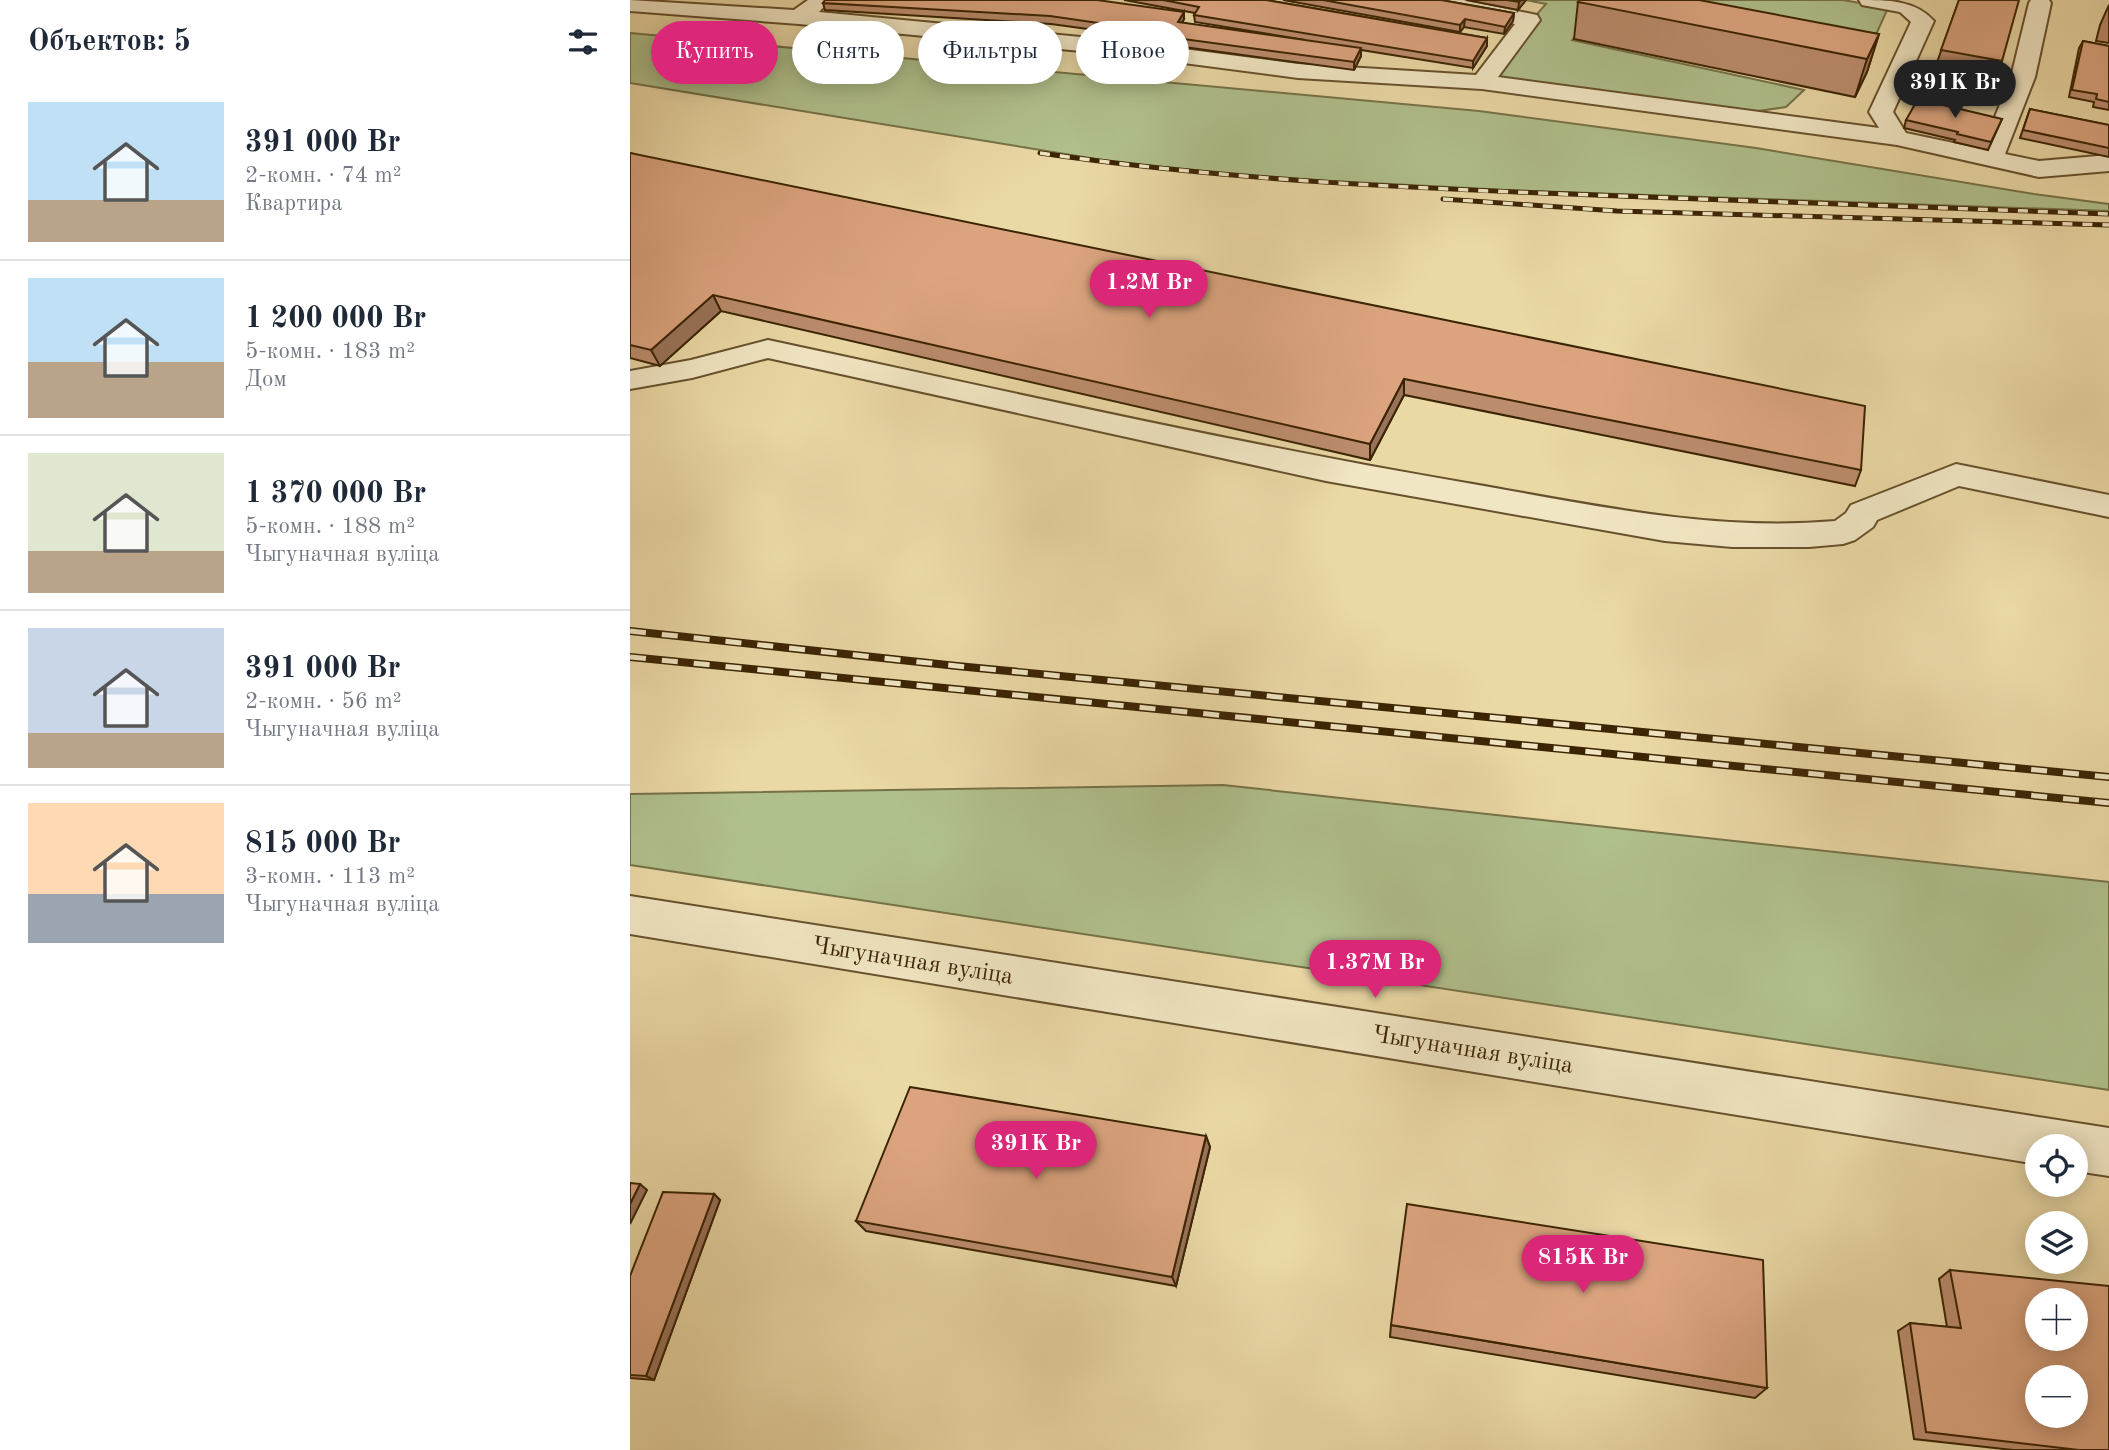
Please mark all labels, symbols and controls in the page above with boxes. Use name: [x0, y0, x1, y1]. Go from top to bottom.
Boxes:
chip: Купить: [651, 21, 778, 84]
chip: Снять: [792, 21, 904, 84]
chip: Фильтры: [918, 21, 1062, 84]
chip: Новое: [1076, 21, 1189, 84]
icon: filters: [564, 23, 602, 61]
text: Объектов: 5: [28, 27, 191, 57]
pin: 391K Br: [1890, 60, 2020, 120]
text: 391K Br: [1910, 71, 2000, 94]
text: 391 000 Br: [245, 128, 401, 158]
icon: home: [84, 130, 168, 214]
text: 2-комн. · 74 m²: [245, 164, 402, 187]
text: Квартира: [245, 192, 343, 215]
pin: 1.2M Br: [1084, 260, 1214, 320]
text: 1.2M Br: [1106, 271, 1192, 294]
text: 1 200 000 Br: [245, 304, 426, 334]
icon: home: [84, 306, 168, 390]
text: 5-комн. · 183 m²: [245, 340, 415, 363]
text: Дом: [245, 368, 287, 391]
text: 1 370 000 Br: [245, 479, 426, 509]
icon: home: [84, 481, 168, 565]
text: 5-комн. · 188 m²: [245, 515, 415, 538]
text: Чыгуначная вуліца: [245, 543, 440, 566]
text: 391 000 Br: [245, 654, 401, 684]
icon: home: [84, 656, 168, 740]
text: 2-комн. · 56 m²: [245, 690, 402, 713]
text: Чыгуначная вуліца: [245, 718, 440, 741]
text: 815 000 Br: [245, 829, 401, 859]
icon: home: [84, 831, 168, 915]
text: 3-комн. · 113 m²: [245, 865, 415, 888]
text: Чыгуначная вуліца: [245, 893, 440, 916]
street label: Чыгуначная вуліца: [811, 934, 1015, 990]
pin: 1.37M Br: [1303, 940, 1447, 1000]
text: 1.37M Br: [1325, 951, 1425, 974]
street label: Чыгуначная вуліца: [1371, 1023, 1575, 1079]
pin: 391K Br: [971, 1122, 1101, 1181]
text: 391K Br: [991, 1132, 1081, 1155]
map controls: [2025, 1134, 2088, 1428]
button: locate: [2025, 1134, 2088, 1197]
button: layers: [2025, 1211, 2088, 1274]
pin: 815K Br: [1518, 1236, 1648, 1295]
text: 815K Br: [1538, 1246, 1628, 1269]
button: +: [2025, 1288, 2088, 1351]
button: −: [2025, 1365, 2088, 1428]

